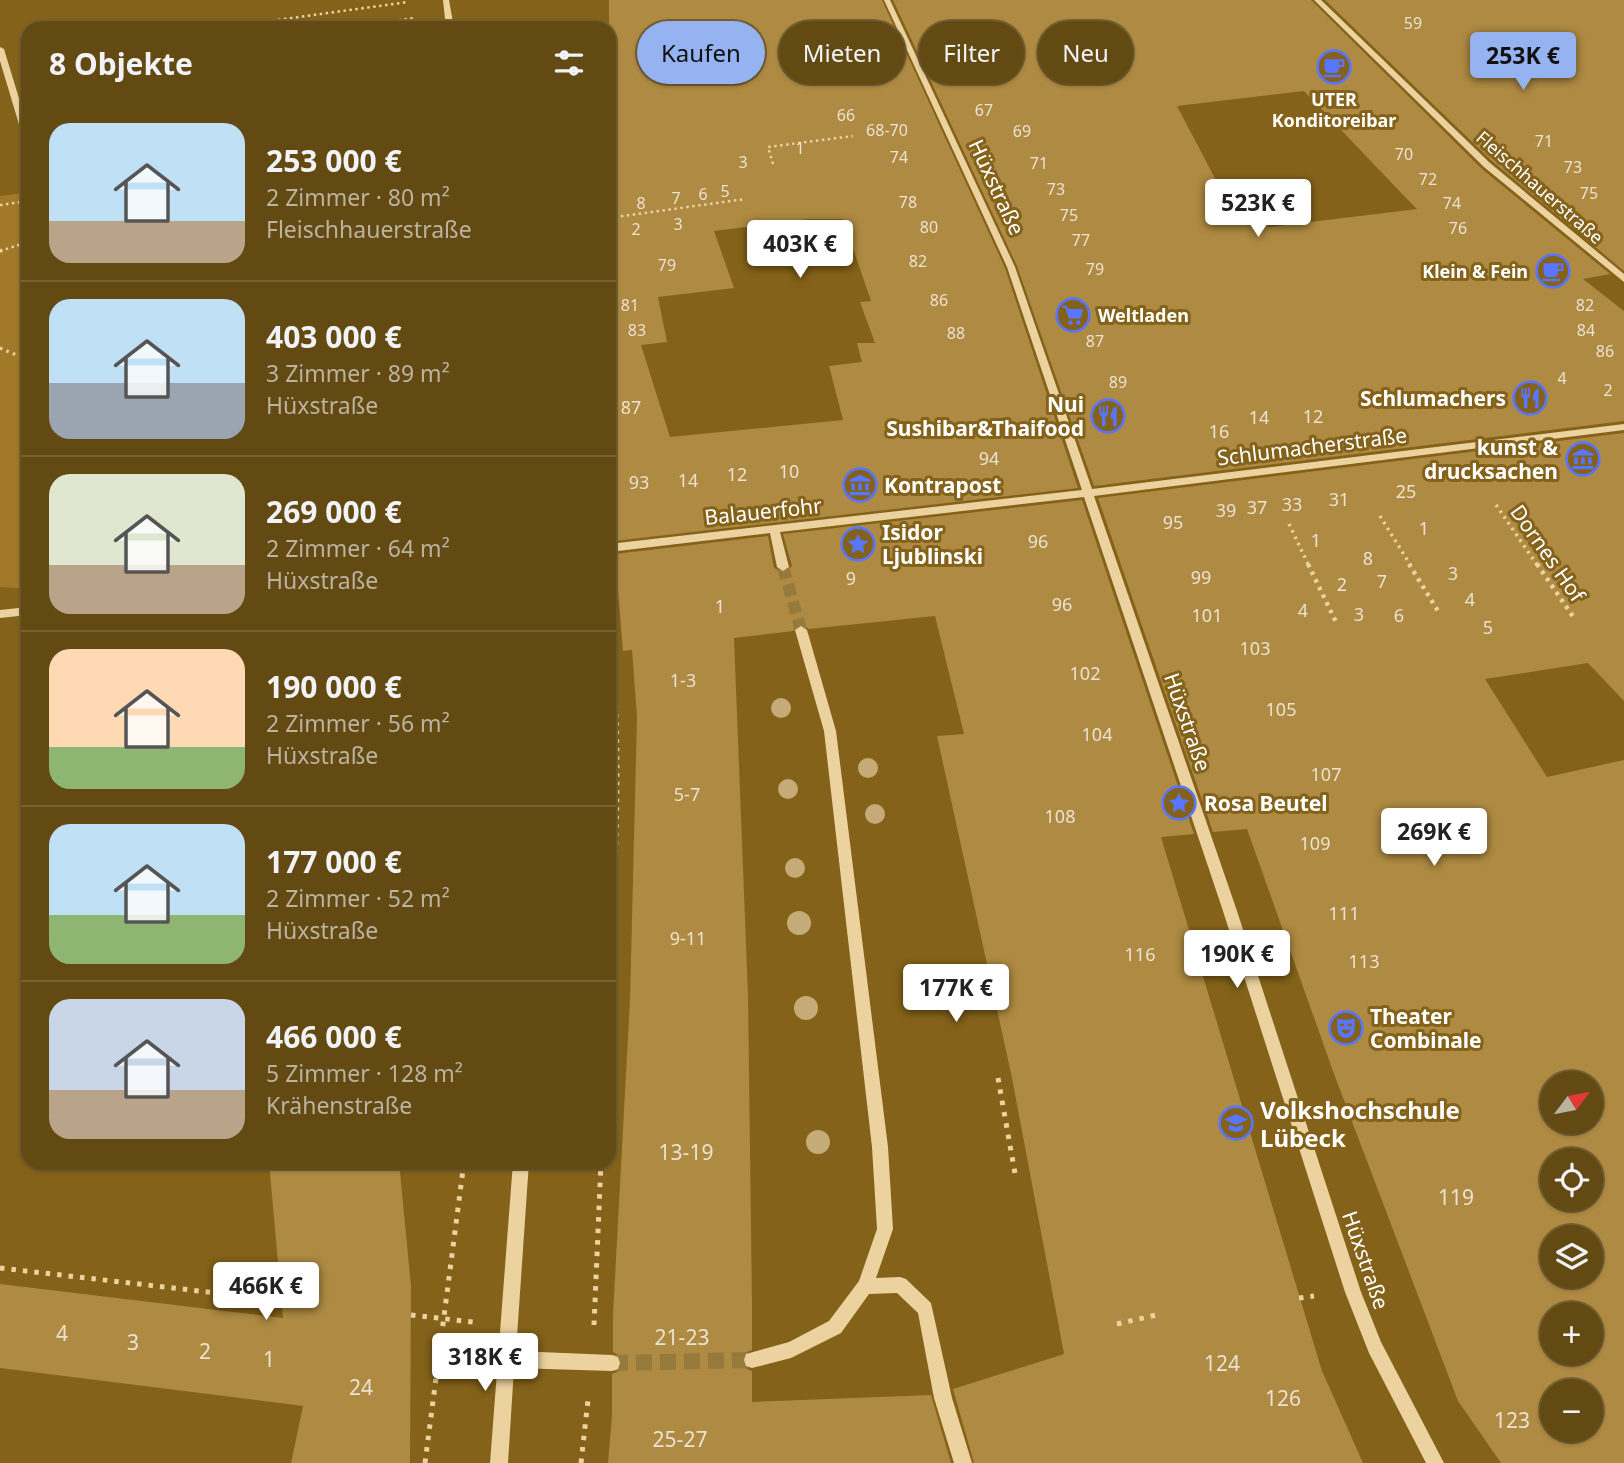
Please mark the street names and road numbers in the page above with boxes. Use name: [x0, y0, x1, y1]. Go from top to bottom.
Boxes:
street label: Fleischhauerstraße: [1471, 125, 1609, 249]
street label: Hüxstraße: [963, 135, 1031, 239]
street label: Schlumacherstraße: [1216, 420, 1408, 472]
street label: Balauerfohr: [703, 491, 823, 531]
street label: Dornes Hof: [1504, 499, 1593, 609]
street label: Hüxstraße: [1158, 669, 1218, 775]
street label: Hüxstraße: [1336, 1207, 1396, 1313]

